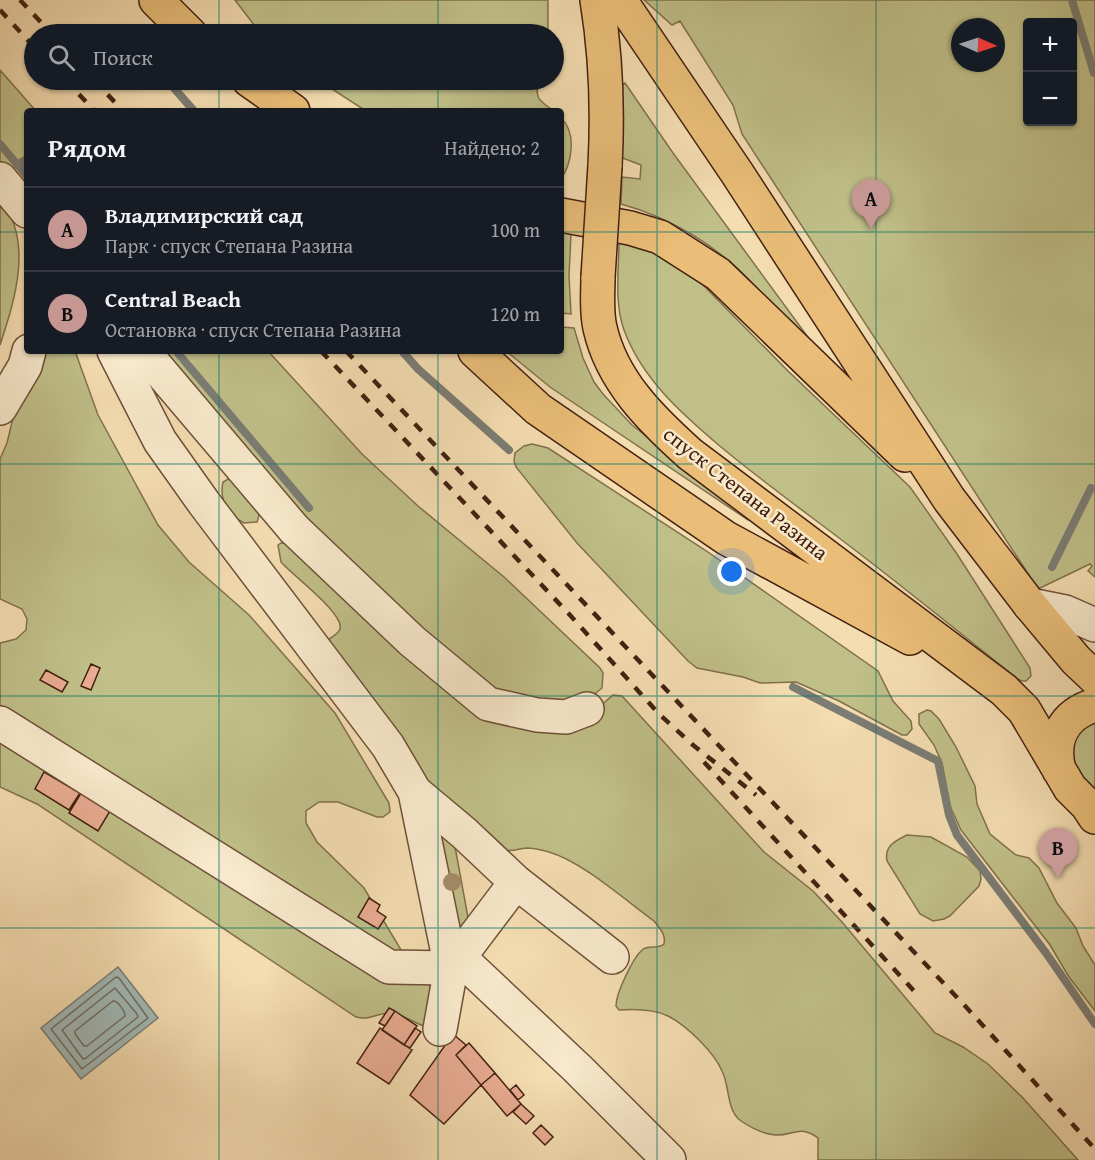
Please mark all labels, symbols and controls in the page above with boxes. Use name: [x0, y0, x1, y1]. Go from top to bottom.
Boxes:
north arrow: [951, 18, 1005, 72]
map controls: [1023, 18, 1077, 126]
button: +: [1023, 18, 1077, 72]
search box: [24, 24, 564, 90]
icon: search: [45, 41, 78, 74]
text: Поиск: [93, 41, 153, 73]
button: −: [1023, 72, 1077, 126]
text: Рядом: [48, 128, 126, 167]
text: Найдено: 2: [444, 133, 540, 162]
pin: A: [852, 180, 890, 229]
text: Владимирский сад: [105, 199, 303, 231]
text: A: [61, 215, 74, 244]
text: 100 m: [490, 215, 540, 244]
text: Парк · спуск Степана Разина: [105, 231, 353, 260]
text: Central Beach: [105, 283, 241, 315]
text: B: [61, 299, 74, 328]
text: 120 m: [490, 299, 540, 328]
text: Остановка · спуск Степана Разина: [105, 315, 401, 344]
street label: спуск Степана Разина: [657, 419, 835, 567]
your location: [717, 557, 746, 586]
pin: B: [1038, 828, 1078, 878]

